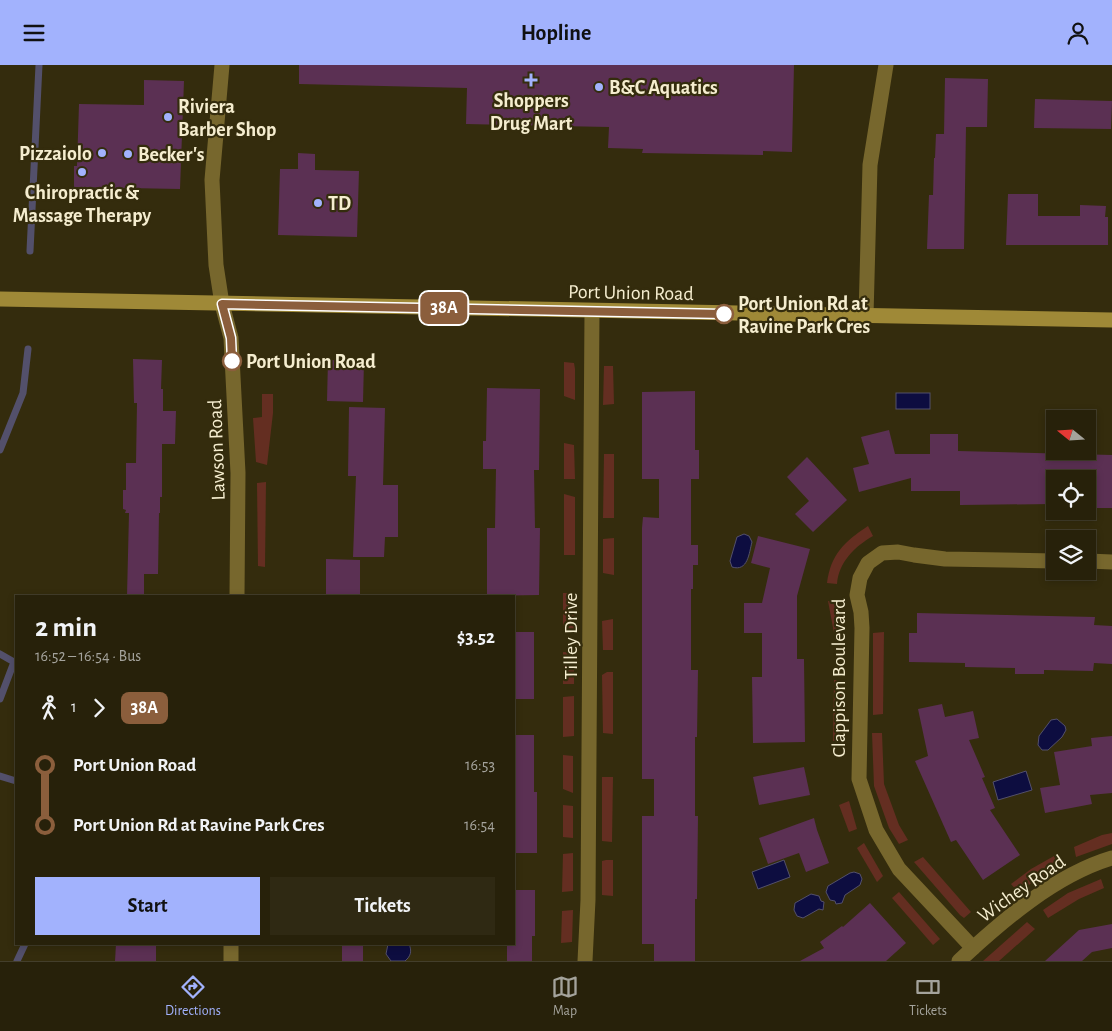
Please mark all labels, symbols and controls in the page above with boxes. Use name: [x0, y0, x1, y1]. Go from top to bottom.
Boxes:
icon: menu: [20, 19, 48, 47]
icon: person: [1064, 19, 1092, 47]
text: Hopline: [521, 22, 591, 44]
marker: Shoppers Drug Mart: [525, 74, 537, 86]
place label: B&C Aquatics: [609, 78, 718, 98]
marker: B&C Aquatics: [593, 81, 605, 93]
place label: Shoppers Drug Mart: [490, 91, 573, 134]
place label: Riviera Barber Shop: [178, 97, 276, 140]
marker: Riviera Barber Shop: [162, 111, 174, 123]
place label: Pizzaiolo: [19, 144, 92, 164]
place label: Becker's: [138, 145, 205, 165]
marker: Pizzaiolo: [96, 147, 108, 159]
marker: Becker's: [122, 148, 134, 160]
marker: Chiropractic & Massage Therapy: [76, 166, 88, 178]
place label: Chiropractic & Massage Therapy: [13, 183, 151, 226]
place label: TD: [328, 194, 351, 214]
marker: TD: [312, 197, 324, 209]
street label: Port Union Road: [568, 282, 694, 304]
line badge: 38A: [415, 292, 473, 324]
place label: Port Union Rd at Ravine Park Cres: [738, 294, 870, 337]
text: 38A: [430, 299, 458, 317]
marker: Port Union Rd at Ravine Park Cres: [714, 304, 734, 324]
marker: Port Union Road: [222, 351, 242, 371]
place label: Port Union Road: [246, 352, 376, 372]
street label: Lawson Road: [205, 399, 229, 501]
north arrow: [1046, 410, 1096, 460]
map controls: [1046, 410, 1096, 580]
button: locate: [1046, 470, 1096, 520]
button: layers: [1046, 530, 1096, 580]
street label: Tilley Drive: [561, 592, 581, 680]
street label: Clappison Boulevard: [829, 598, 849, 758]
text: 2 min: [35, 614, 97, 642]
text: $3.52: [457, 628, 495, 647]
text: 16:52 – 16:54 · Bus: [35, 648, 141, 664]
icon: walk: [35, 694, 63, 722]
icon: forward: [85, 694, 113, 722]
text: 1: [71, 699, 77, 715]
text: 38A: [131, 699, 158, 717]
text: Port Union Road: [73, 756, 196, 775]
text: 16:53: [465, 757, 495, 773]
text: Port Union Rd at Ravine Park Cres: [73, 816, 325, 835]
text: 16:54: [464, 817, 495, 833]
street label: Wichey Road: [974, 851, 1069, 926]
button: Start: [35, 877, 260, 935]
button: Tickets: [270, 877, 495, 935]
tab: Directions: [165, 973, 221, 1020]
tab: Map: [551, 973, 579, 1020]
tab: Tickets: [909, 973, 947, 1020]

